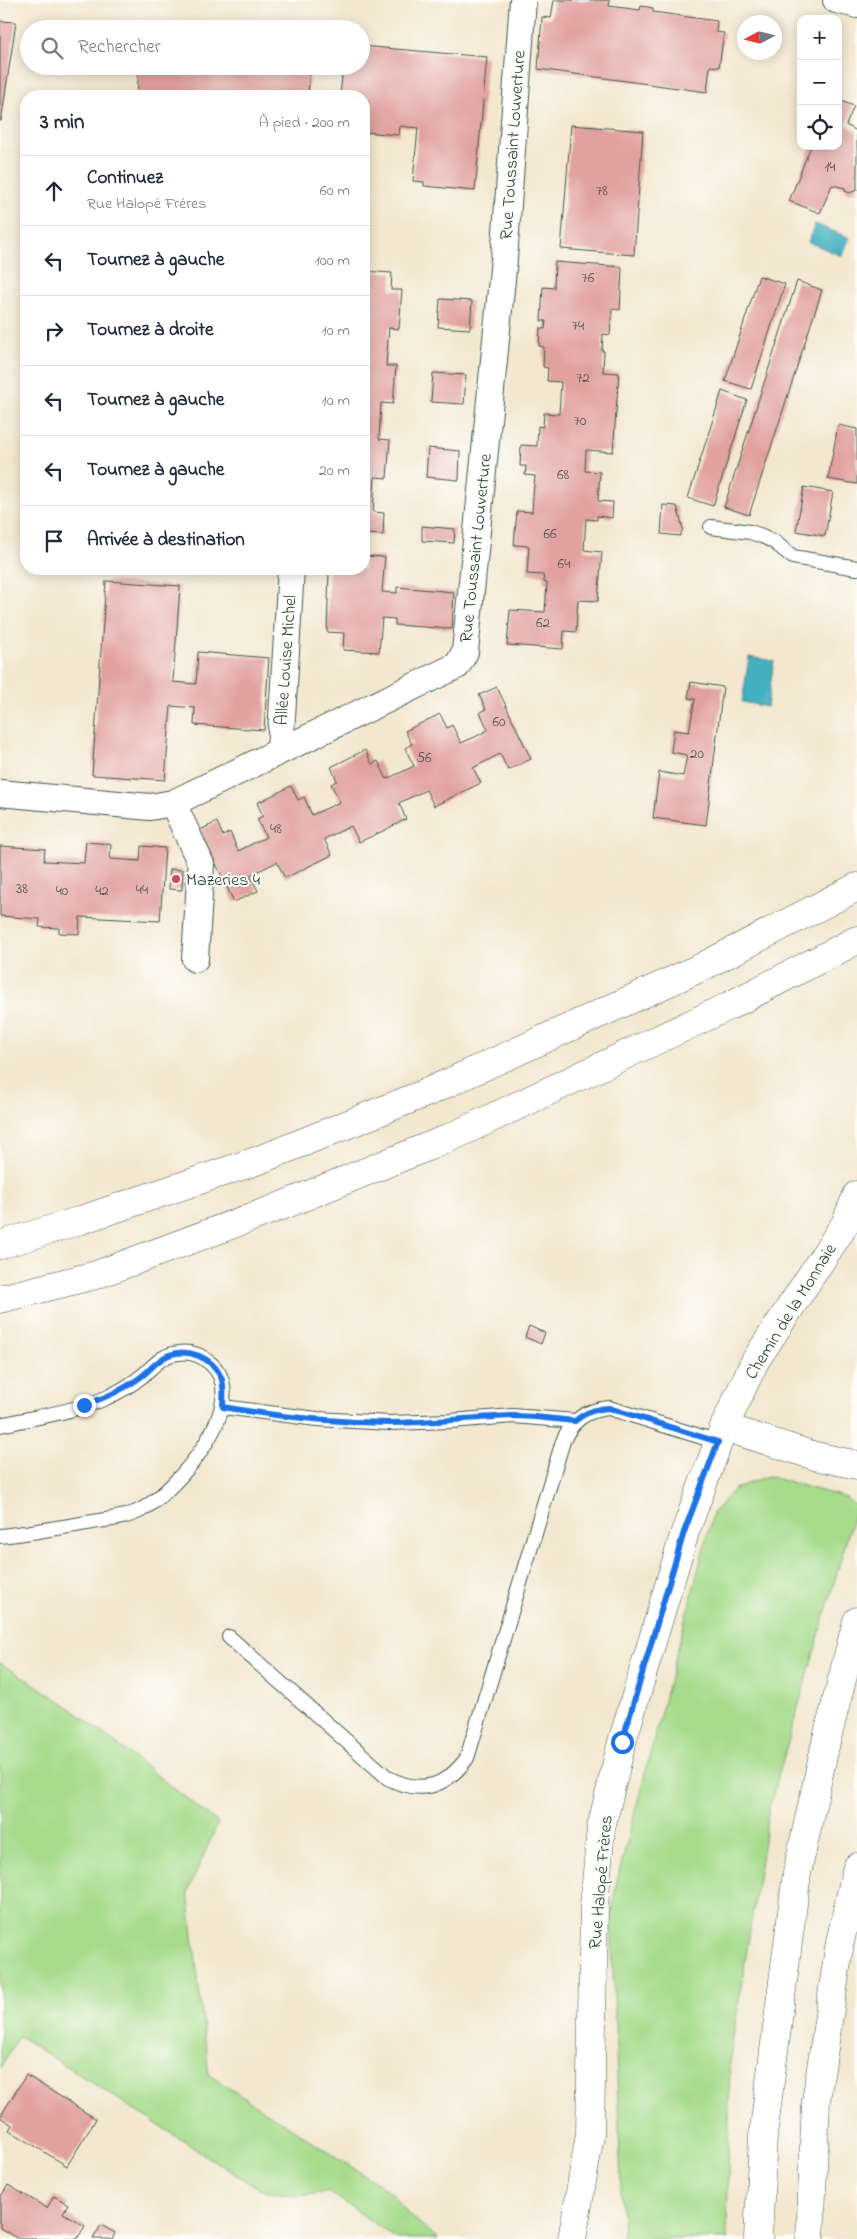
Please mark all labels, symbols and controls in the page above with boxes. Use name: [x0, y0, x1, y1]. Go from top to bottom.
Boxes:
north arrow: [737, 15, 782, 60]
map controls: [797, 15, 842, 150]
button: +: [797, 15, 842, 60]
search box: [20, 20, 370, 75]
icon: search: [38, 34, 66, 62]
text: Rechercher: [78, 34, 161, 61]
street label: Rue Toussaint Louverture: [494, 49, 534, 241]
button: −: [797, 60, 842, 105]
button: locate: [797, 105, 842, 150]
text: 3 min: [40, 108, 84, 138]
text: À pied · 200 m: [259, 111, 350, 135]
house number: 14: [825, 156, 835, 178]
text: Continuez: [87, 165, 163, 192]
icon: ahead: [40, 177, 68, 205]
text: 60 m: [320, 179, 350, 203]
house number: 78: [596, 180, 608, 202]
text: Rue Halopé Frères: [87, 192, 206, 216]
icon: left: [40, 247, 68, 275]
text: Tournez à gauche: [87, 247, 224, 274]
text: 100 m: [315, 249, 350, 273]
house number: 76: [582, 267, 595, 289]
house number: 74: [572, 315, 584, 337]
icon: right: [40, 317, 68, 345]
text: Tournez à droite: [87, 317, 213, 344]
text: 10 m: [322, 319, 350, 343]
house number: 72: [576, 367, 590, 389]
icon: left: [40, 387, 68, 415]
text: Tournez à gauche: [87, 387, 224, 414]
text: 10 m: [322, 389, 350, 413]
house number: 70: [574, 410, 587, 432]
street label: Rue Toussaint Louverture: [454, 451, 500, 644]
icon: left: [40, 457, 68, 485]
text: Tournez à gauche: [87, 457, 224, 484]
text: 20 m: [319, 459, 350, 483]
house number: 68: [557, 464, 569, 486]
house number: 66: [543, 523, 557, 545]
icon: arrive: [40, 527, 68, 555]
text: Arrivée à destination: [87, 527, 245, 554]
house number: 64: [558, 553, 570, 575]
street label: Allée Louise Michel: [269, 594, 305, 726]
house number: 62: [536, 612, 551, 634]
house number: 60: [492, 711, 506, 733]
house number: 20: [690, 743, 704, 765]
house number: 56: [416, 747, 432, 769]
house number: 48: [270, 818, 282, 840]
place label: Mazeries 4: [186, 868, 261, 894]
marker: Mazeries 4: [170, 873, 182, 885]
house number: 38: [16, 878, 28, 900]
house number: 44: [136, 879, 148, 901]
house number: 40: [56, 880, 69, 902]
house number: 42: [95, 880, 109, 902]
street label: Chemin de la Monnaie: [739, 1238, 845, 1385]
route end: [73, 1394, 96, 1417]
route start: [611, 1731, 634, 1754]
street label: Rue Halopé Frères: [583, 1814, 621, 1950]

